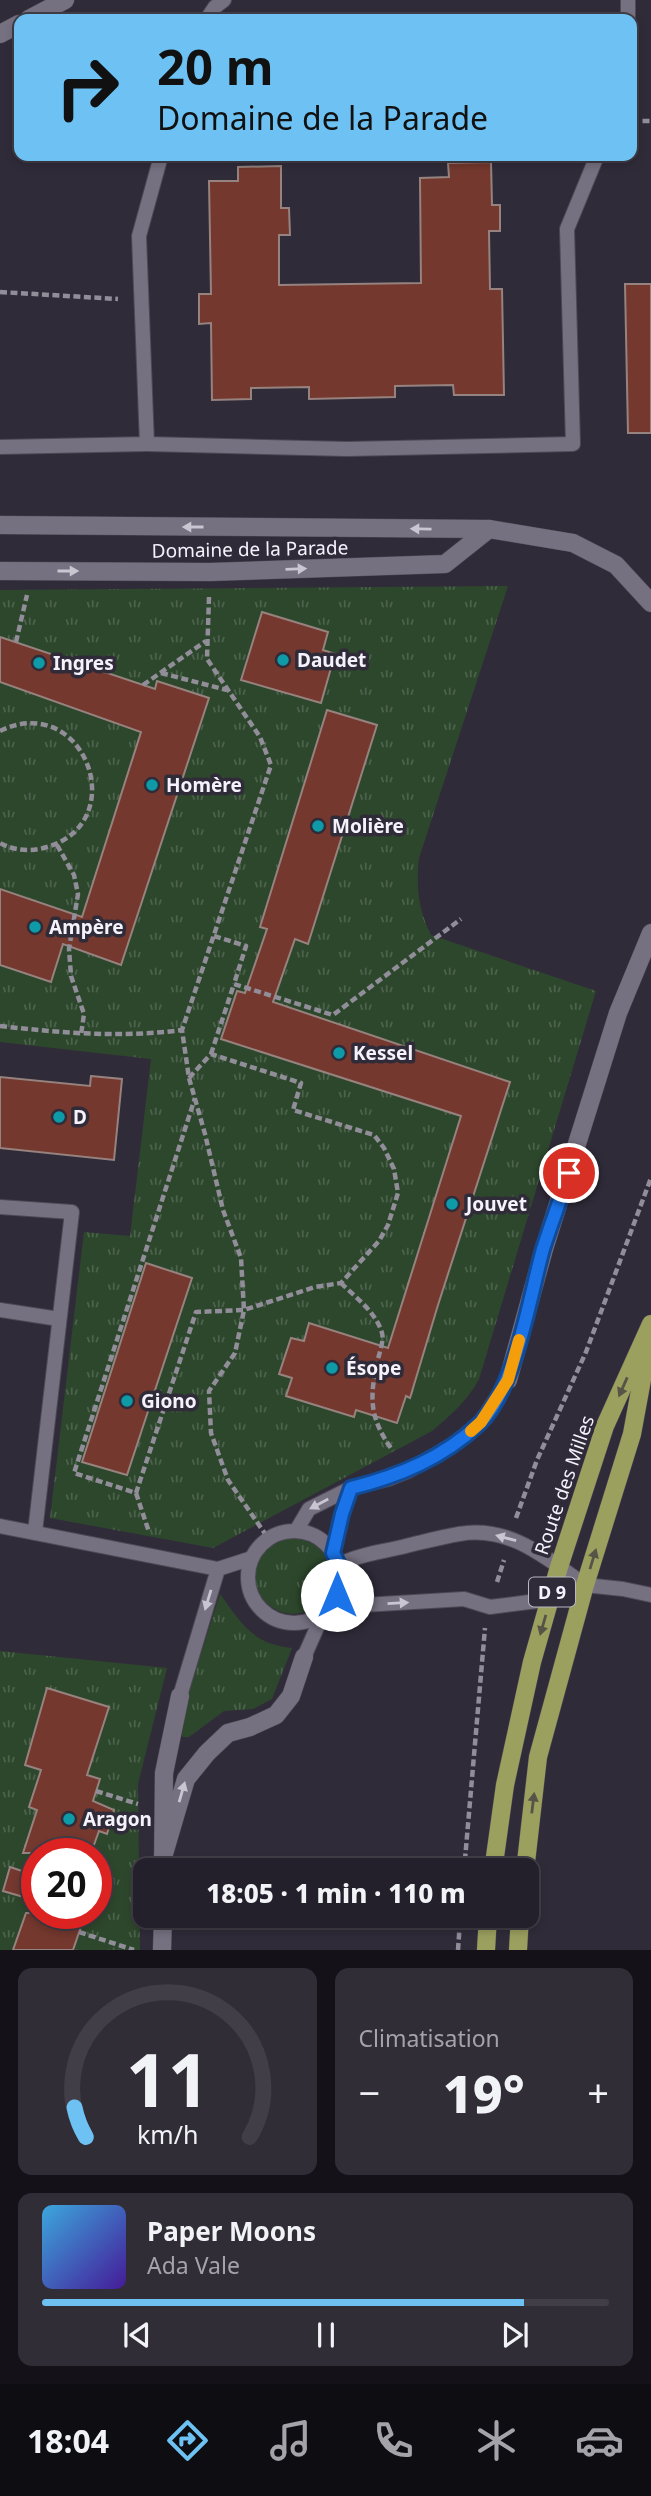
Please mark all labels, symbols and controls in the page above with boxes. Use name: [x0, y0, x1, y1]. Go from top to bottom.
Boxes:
text: 20 m: [157, 33, 274, 99]
icon: right: [42, 42, 133, 133]
text: Domaine de la Parade: [157, 96, 488, 139]
one-way arrow: [182, 521, 204, 533]
one-way arrow: [409, 523, 431, 535]
street label: Domaine de la Parade: [151, 534, 349, 564]
one-way arrow: [285, 564, 307, 575]
one-way arrow: [57, 566, 79, 577]
place label: Daudet: [297, 647, 366, 673]
place label: Ingres: [53, 650, 114, 676]
marker: Daudet: [275, 652, 291, 668]
marker: Ingres: [31, 655, 47, 671]
place label: Homère: [166, 772, 242, 798]
marker: Homère: [144, 777, 160, 793]
place label: Molière: [332, 813, 404, 839]
marker: Molière: [310, 818, 326, 834]
place label: Ampère: [49, 914, 123, 940]
marker: Ampère: [27, 919, 43, 935]
place label: Kessel: [353, 1040, 413, 1066]
marker: Kessel: [331, 1045, 347, 1061]
place label: D: [73, 1104, 87, 1130]
marker: D: [51, 1109, 67, 1125]
pin: [539, 1143, 599, 1203]
icon: arrive: [550, 1154, 588, 1192]
place label: Jouvet: [464, 1191, 527, 1217]
marker: Jouvet: [444, 1196, 460, 1212]
place label: Ésope: [346, 1355, 401, 1381]
marker: Ésope: [324, 1360, 340, 1376]
one-way arrow: [617, 1376, 628, 1397]
place label: Giono: [141, 1388, 197, 1414]
marker: Giono: [119, 1393, 135, 1409]
street label: Route des Milles: [528, 1412, 600, 1558]
one-way arrow: [309, 1498, 329, 1510]
one-way arrow: [495, 1532, 517, 1543]
one-way arrow: [588, 1548, 599, 1569]
position arrow: [300, 1558, 374, 1632]
road number: D 9: [529, 1577, 575, 1606]
one-way arrow: [203, 1590, 213, 1611]
one-way arrow: [387, 1598, 409, 1609]
one-way arrow: [537, 1615, 547, 1636]
one-way arrow: [178, 1781, 188, 1802]
one-way arrow: [527, 1792, 538, 1814]
place label: Aragon: [83, 1806, 152, 1832]
marker: Aragon: [61, 1811, 77, 1827]
speed limit sign: 20: [21, 1838, 112, 1929]
text: 18:05 · 1 min · 110 m: [206, 1875, 466, 1911]
text: Climatisation: [359, 2022, 500, 2054]
text: 11: [126, 2030, 209, 2129]
text: 19°: [443, 2057, 525, 2128]
text: −: [359, 2066, 380, 2118]
text: +: [587, 2066, 609, 2118]
text: km/h: [136, 2117, 198, 2151]
text: Paper Moons: [147, 2213, 316, 2249]
text: Ada Vale: [147, 2249, 240, 2281]
icon: previous: [118, 2316, 156, 2354]
icon: pause: [307, 2316, 345, 2354]
icon: next: [496, 2316, 534, 2354]
icon: directions: [163, 2416, 212, 2465]
icon: music: [266, 2416, 315, 2465]
icon: phone: [369, 2416, 418, 2465]
icon: climate: [472, 2416, 521, 2465]
icon: car: [575, 2416, 624, 2465]
text: 18:04: [27, 2419, 109, 2462]

